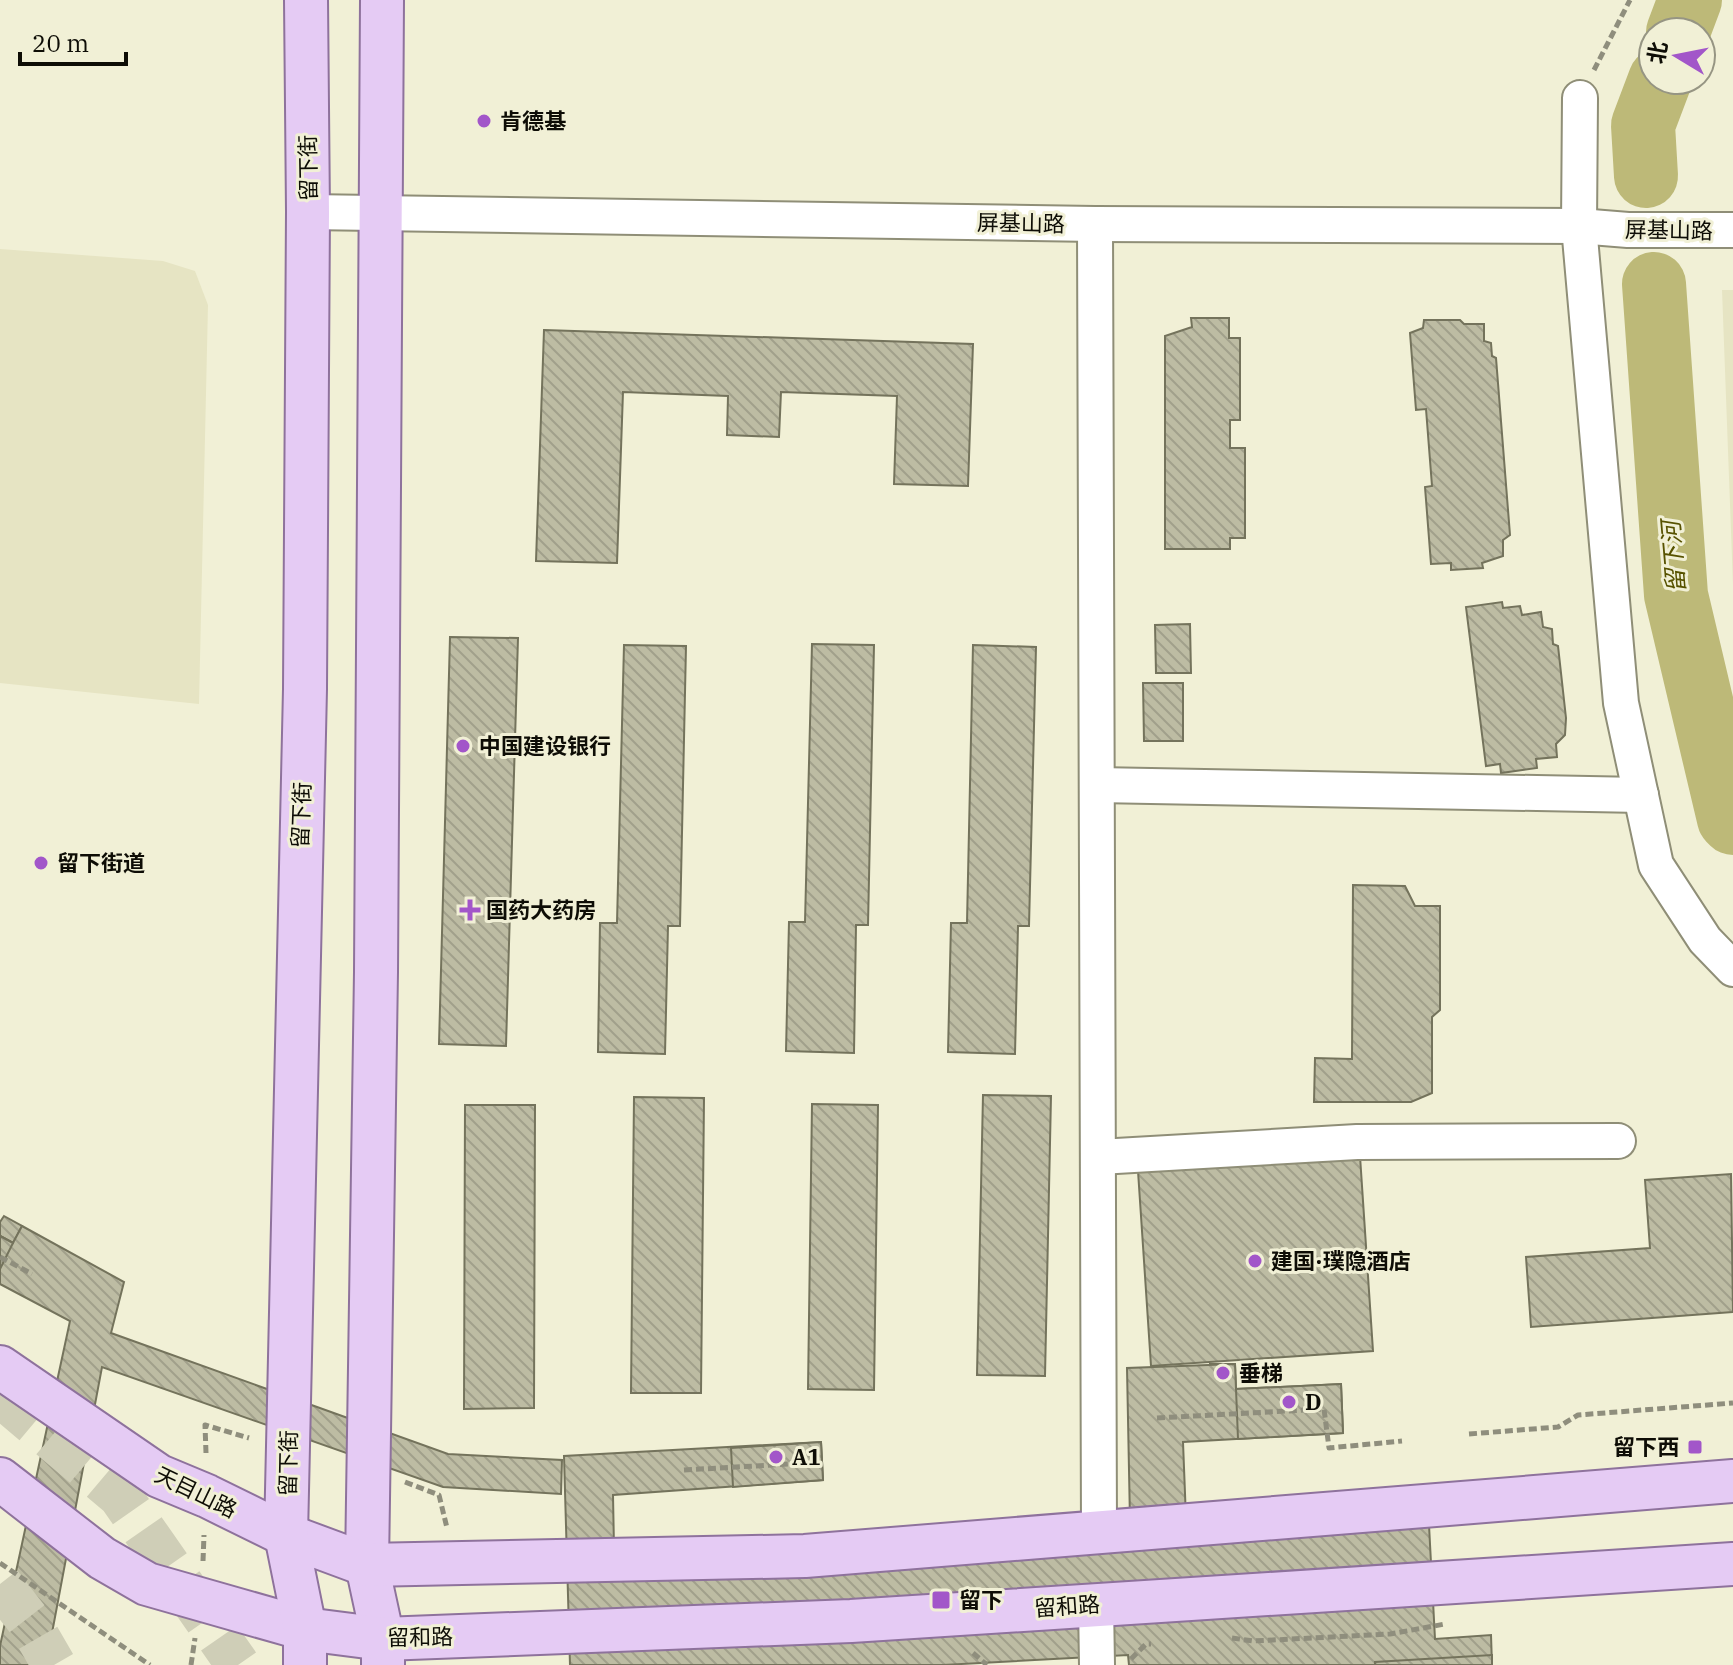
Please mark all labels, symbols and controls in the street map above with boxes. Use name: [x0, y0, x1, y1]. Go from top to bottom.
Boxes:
scale bar: [20, 16, 126, 66]
north arrow: [1637, 16, 1717, 96]
text: 20 m: [32, 27, 89, 59]
text: 北: [1641, 39, 1673, 66]
place label: 肯德基: [500, 106, 566, 135]
marker: 肯德基: [475, 112, 493, 130]
street label: 留下街: [292, 135, 323, 201]
street label: 屏基山路: [977, 207, 1065, 238]
street label: 屏基山路: [1625, 214, 1713, 245]
water label: 留下河: [1654, 516, 1692, 594]
place label: 中国建设银行: [479, 731, 611, 760]
marker: 中国建设银行: [454, 737, 472, 755]
street label: 留下街: [285, 781, 316, 848]
place label: 留下街道: [57, 848, 145, 877]
marker: 留下街道: [32, 854, 50, 872]
place label: 国药大药房: [486, 895, 596, 924]
marker: 国药大药房: [461, 901, 479, 919]
place label: 建国·璞隐酒店: [1271, 1246, 1411, 1275]
marker: 建国·璞隐酒店: [1246, 1252, 1264, 1270]
place label: 垂梯: [1239, 1358, 1283, 1387]
marker: 垂梯: [1214, 1364, 1232, 1382]
place label: D: [1305, 1387, 1322, 1416]
marker: D: [1280, 1393, 1298, 1411]
street label: 留下街: [272, 1430, 303, 1496]
place label: 留下西: [1613, 1432, 1679, 1461]
marker: 留下西: [1686, 1438, 1704, 1456]
place label: A1: [792, 1442, 821, 1471]
marker: A1: [767, 1448, 785, 1466]
street label: 天目山路: [150, 1459, 242, 1524]
place label: 留下: [959, 1585, 1003, 1614]
marker: 留下: [930, 1589, 952, 1611]
street label: 留和路: [1033, 1589, 1101, 1622]
street label: 留和路: [387, 1621, 453, 1652]

